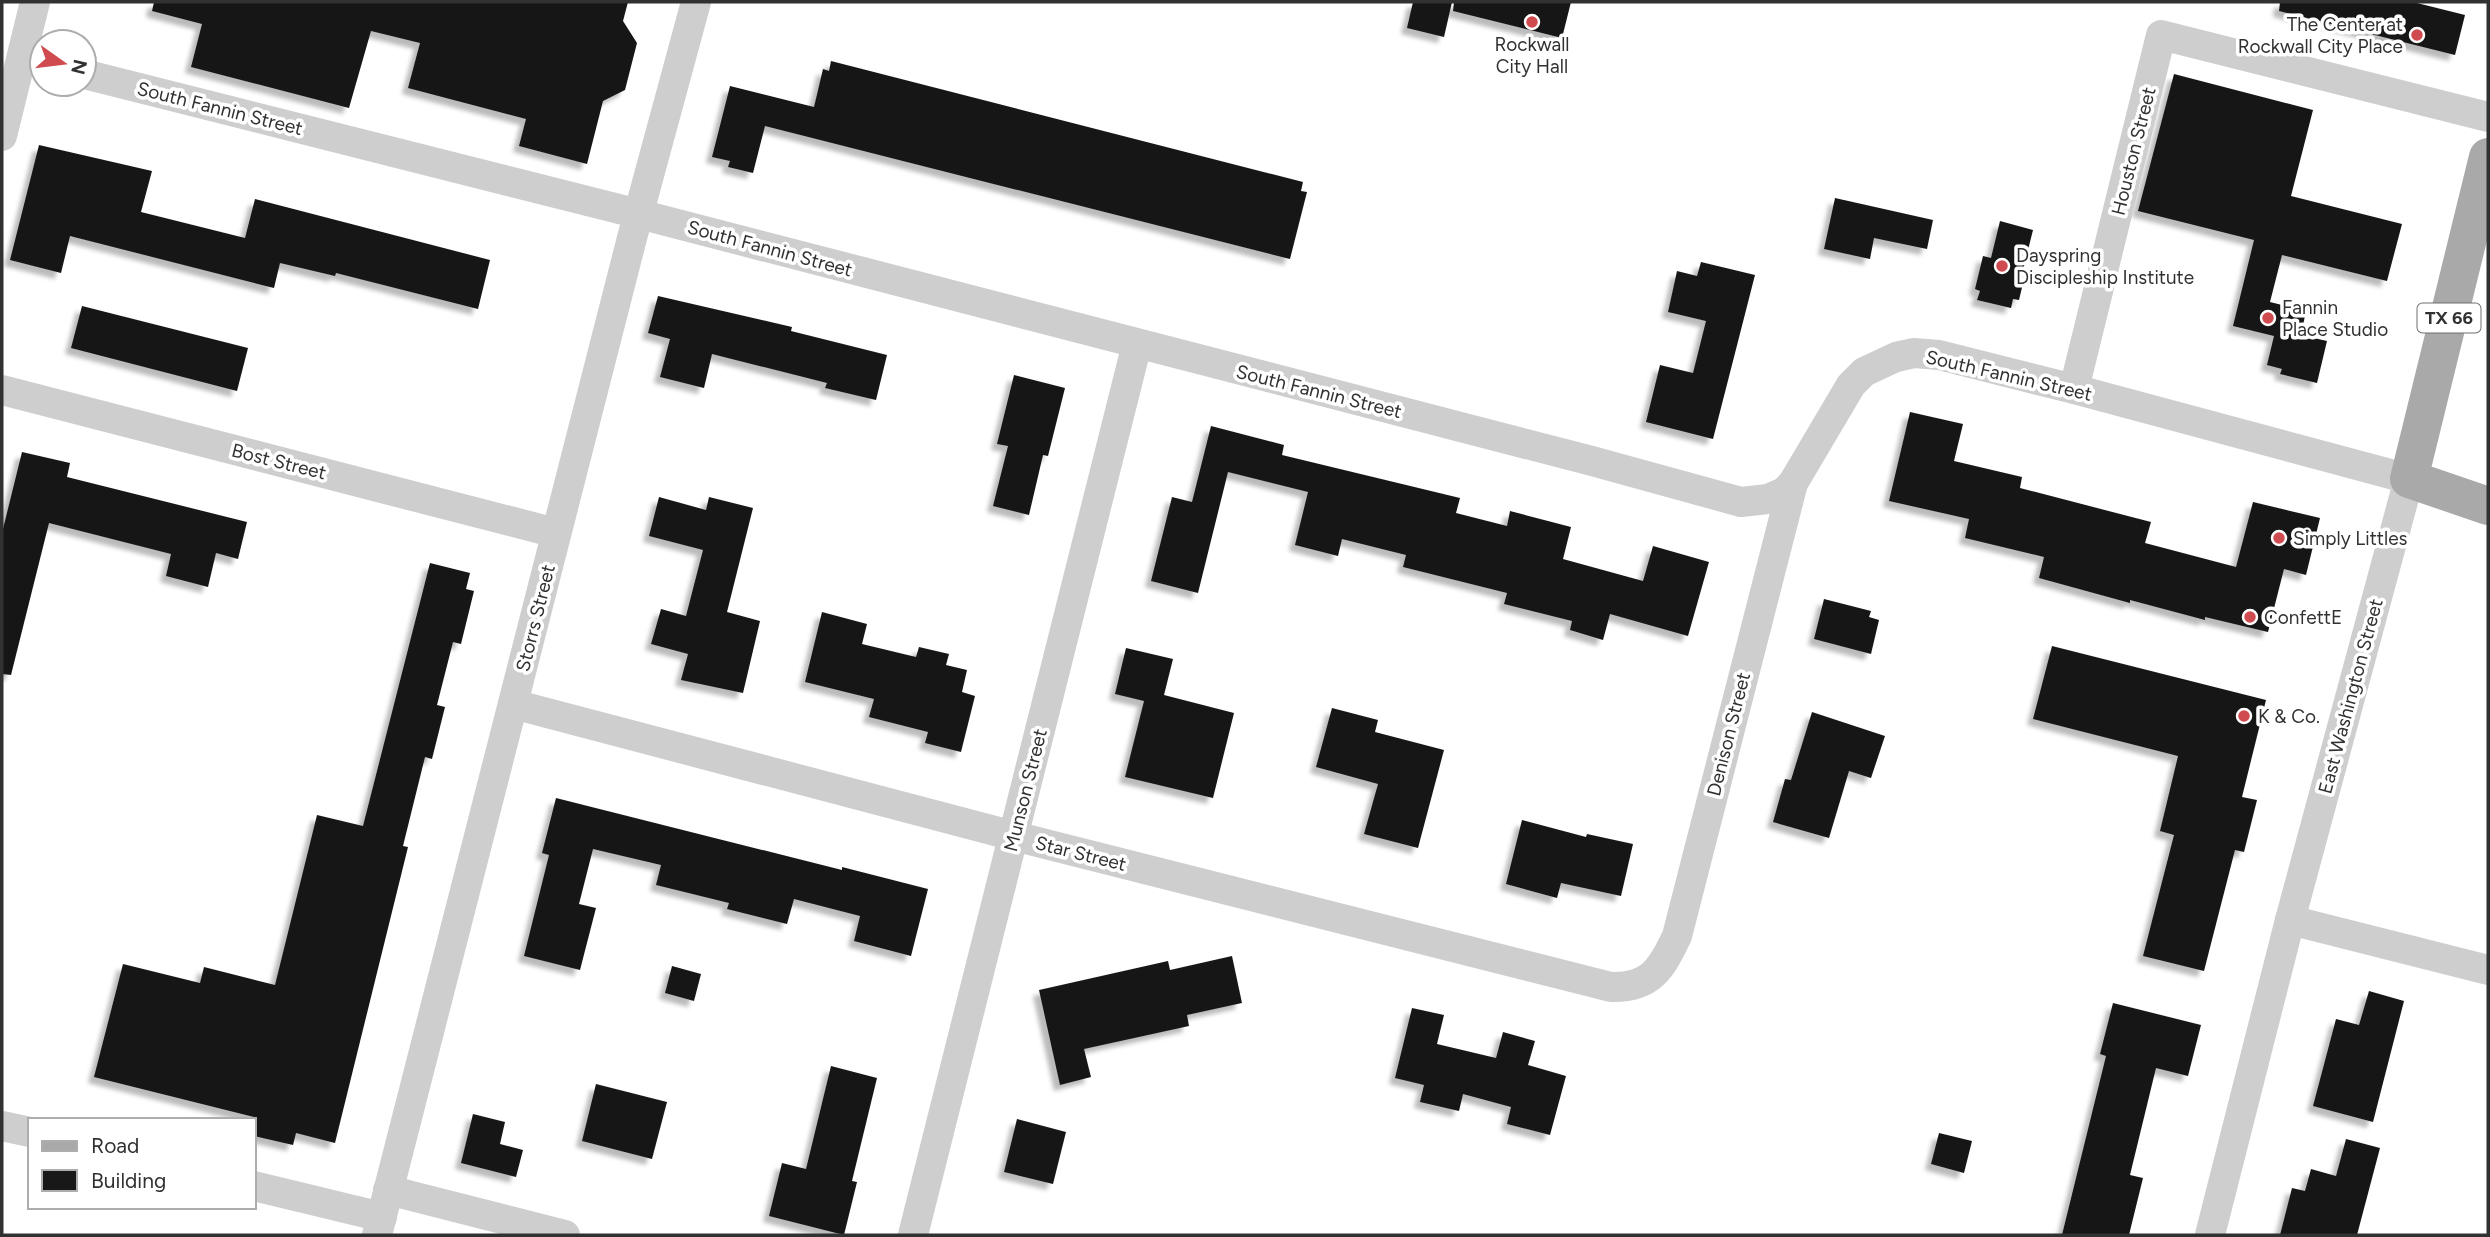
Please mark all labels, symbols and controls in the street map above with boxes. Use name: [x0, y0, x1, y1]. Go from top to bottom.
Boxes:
place label: The Center at Rockwall City Place: [2238, 13, 2403, 58]
marker: Rockwall City Hall: [1524, 14, 1540, 30]
marker: The Center at Rockwall City Place: [2409, 27, 2425, 43]
north arrow: [28, 28, 98, 98]
place label: Rockwall City Hall: [1494, 33, 1570, 78]
text: N: [66, 57, 92, 77]
street label: South Fannin Street: [135, 77, 305, 140]
street label: Houston Street: [2106, 85, 2161, 218]
street label: South Fannin Street: [685, 215, 855, 282]
place label: Dayspring Discipleship Institute: [2016, 244, 2194, 289]
marker: Dayspring Discipleship Institute: [1994, 258, 2010, 274]
place label: Fannin Place Studio: [2282, 296, 2388, 341]
road number: TX 66: [2418, 304, 2480, 332]
marker: Fannin Place Studio: [2260, 310, 2276, 326]
street label: South Fannin Street: [1924, 345, 2094, 406]
street label: South Fannin Street: [1234, 360, 1404, 423]
street label: Bost Street: [229, 439, 329, 484]
place label: Simply Littles: [2293, 527, 2408, 550]
marker: Simply Littles: [2271, 530, 2287, 546]
street label: Storrs Street: [511, 562, 560, 674]
street label: East Washington Street: [2313, 596, 2388, 796]
place label: ConfettE: [2264, 606, 2342, 629]
marker: ConfettE: [2242, 609, 2258, 625]
street label: Denison Street: [1702, 670, 1755, 798]
place label: K & Co.: [2258, 705, 2320, 728]
marker: K & Co.: [2236, 708, 2252, 724]
street label: Munson Street: [999, 726, 1052, 854]
street label: Star Street: [1033, 831, 1129, 876]
legend: [28, 1118, 256, 1209]
text: Road: [91, 1133, 139, 1158]
text: Building: [91, 1168, 166, 1193]

